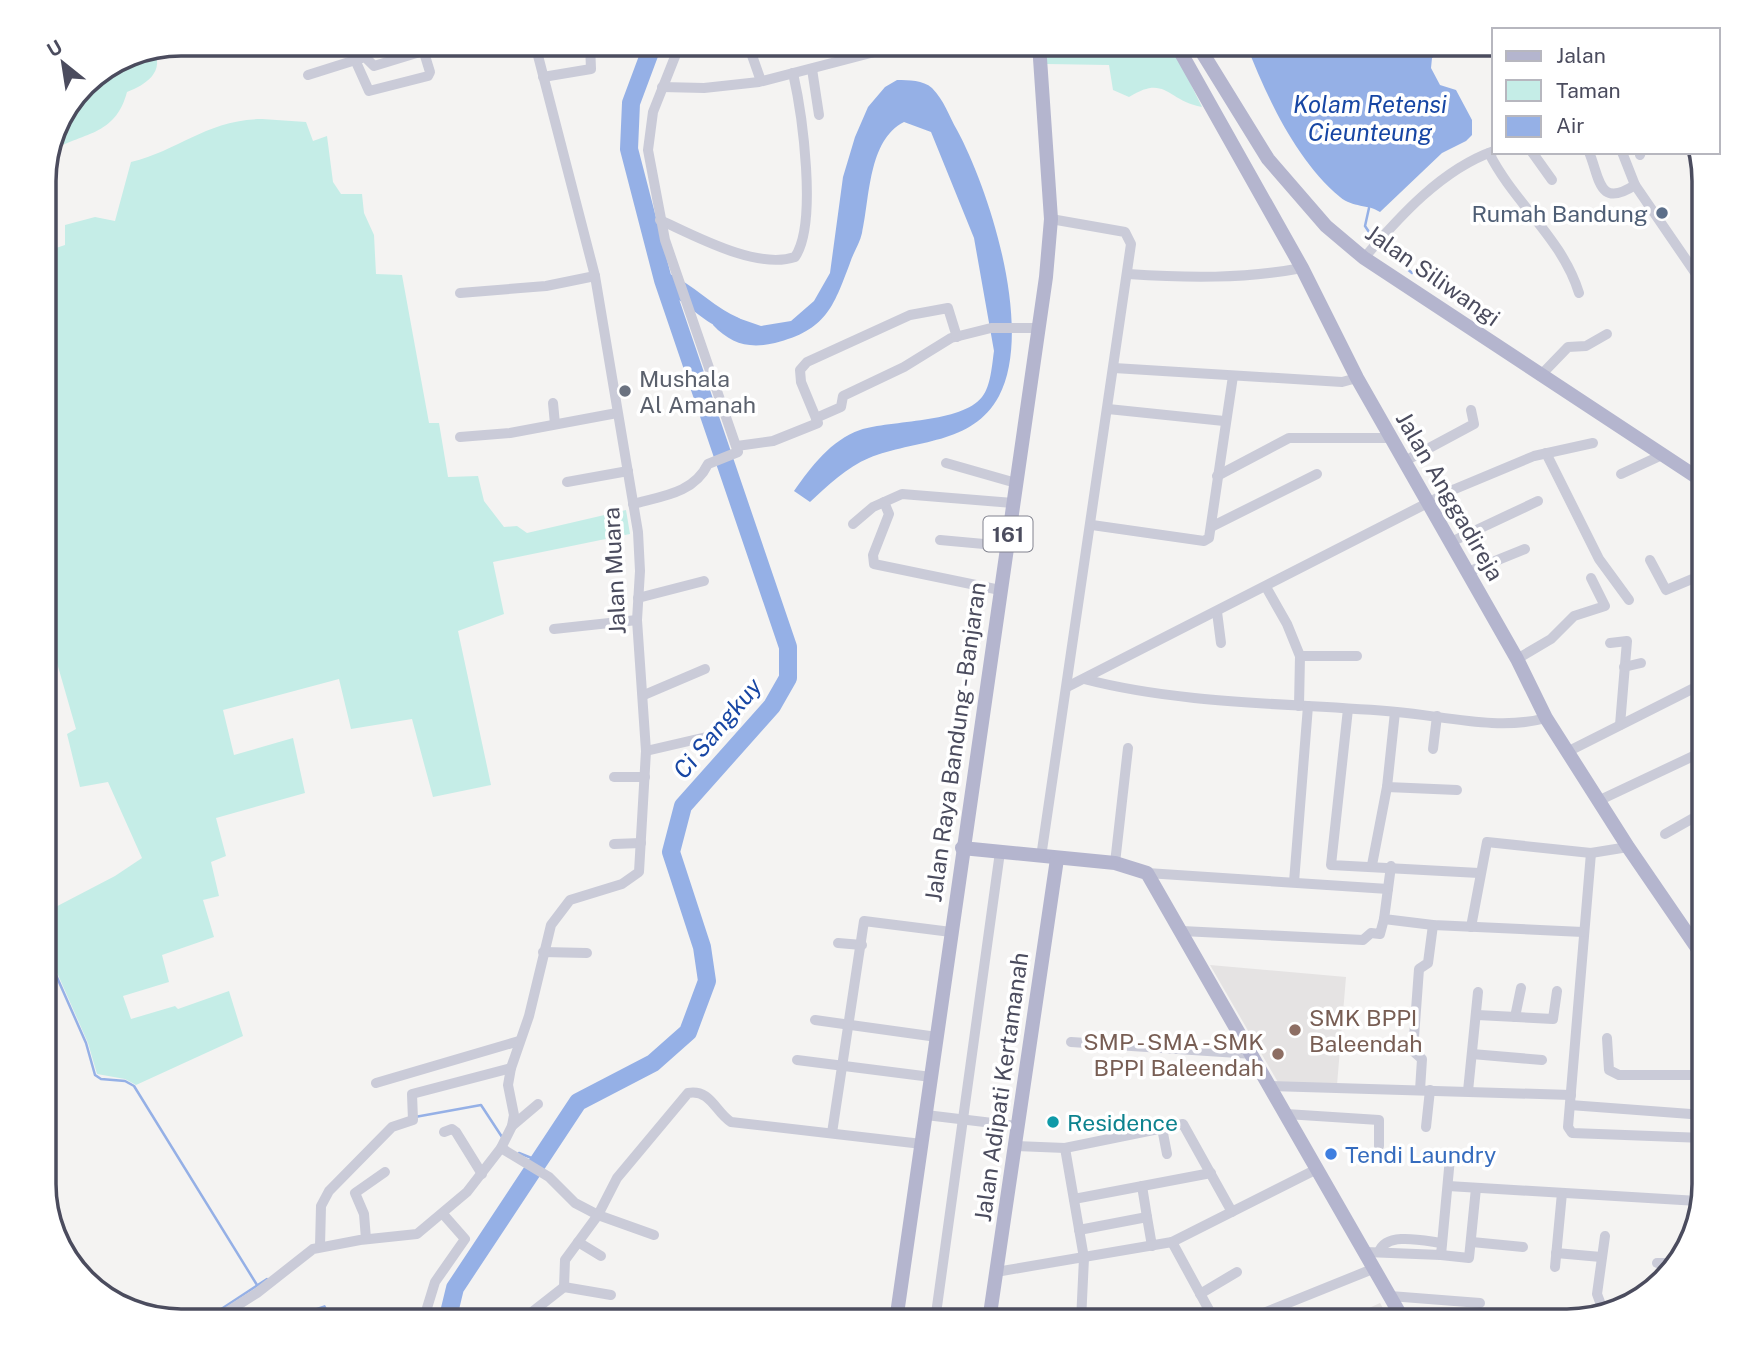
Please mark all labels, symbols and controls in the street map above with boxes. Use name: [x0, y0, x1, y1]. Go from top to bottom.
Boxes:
north arrow: [28, 28, 98, 98]
legend: [1492, 28, 1720, 154]
text: U: [43, 35, 66, 61]
text: Jalan: [1556, 43, 1606, 68]
text: Taman: [1556, 78, 1621, 103]
water label: Kolam Retensi Cieunteung: [1293, 90, 1447, 146]
text: Air: [1556, 113, 1584, 138]
place label: Rumah Bandung: [1471, 200, 1648, 227]
marker: Rumah Bandung: [1654, 205, 1670, 221]
street label: Jalan Siliwangi: [1361, 219, 1505, 331]
place label: Mushala Al Amanah: [639, 365, 756, 418]
marker: Mushala Al Amanah: [617, 383, 633, 399]
street label: Jalan Anggadireja: [1391, 407, 1509, 585]
street label: Jalan Muara: [597, 506, 631, 636]
road number: 161: [984, 516, 1032, 552]
street label: Jalan Raya Bandung - Banjaran: [919, 580, 991, 904]
water label: Ci Sangkuy: [667, 672, 767, 784]
street label: Jalan Adipati Kertamanah: [969, 950, 1033, 1224]
place label: SMK BPPI Baleendah: [1309, 1004, 1423, 1057]
marker: SMK BPPI Baleendah: [1287, 1022, 1303, 1038]
place label: SMP - SMA - SMK BPPI Baleendah: [1083, 1028, 1264, 1081]
marker: SMP - SMA - SMK BPPI Baleendah: [1270, 1046, 1286, 1062]
place label: Residence: [1067, 1109, 1178, 1136]
marker: Residence: [1045, 1114, 1061, 1130]
place label: Tendi Laundry: [1345, 1141, 1496, 1168]
marker: Tendi Laundry: [1323, 1146, 1339, 1162]

